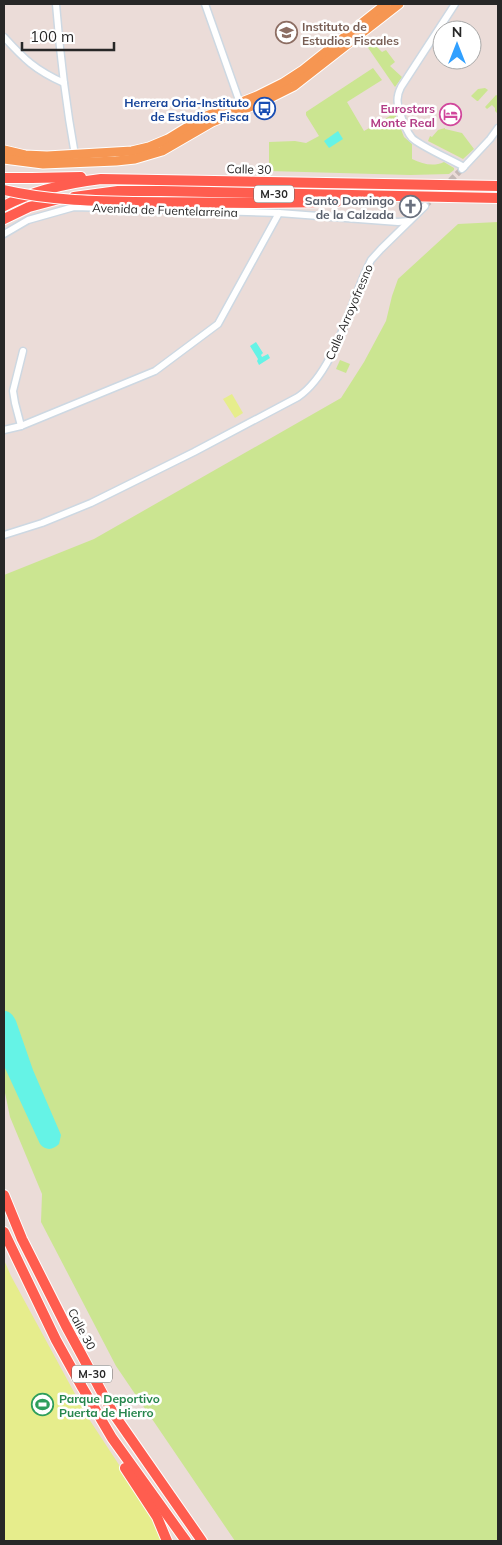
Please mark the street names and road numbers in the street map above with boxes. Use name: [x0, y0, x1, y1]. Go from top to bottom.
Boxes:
street label: Calle 30: [226, 161, 272, 177]
road number: M-30: [254, 185, 294, 202]
street label: Avenida de Fuentelarreina: [92, 200, 238, 220]
street label: Calle Arroyofresno: [322, 262, 376, 362]
street label: Calle 30: [65, 1306, 99, 1352]
road number: M-30: [72, 1366, 112, 1382]

